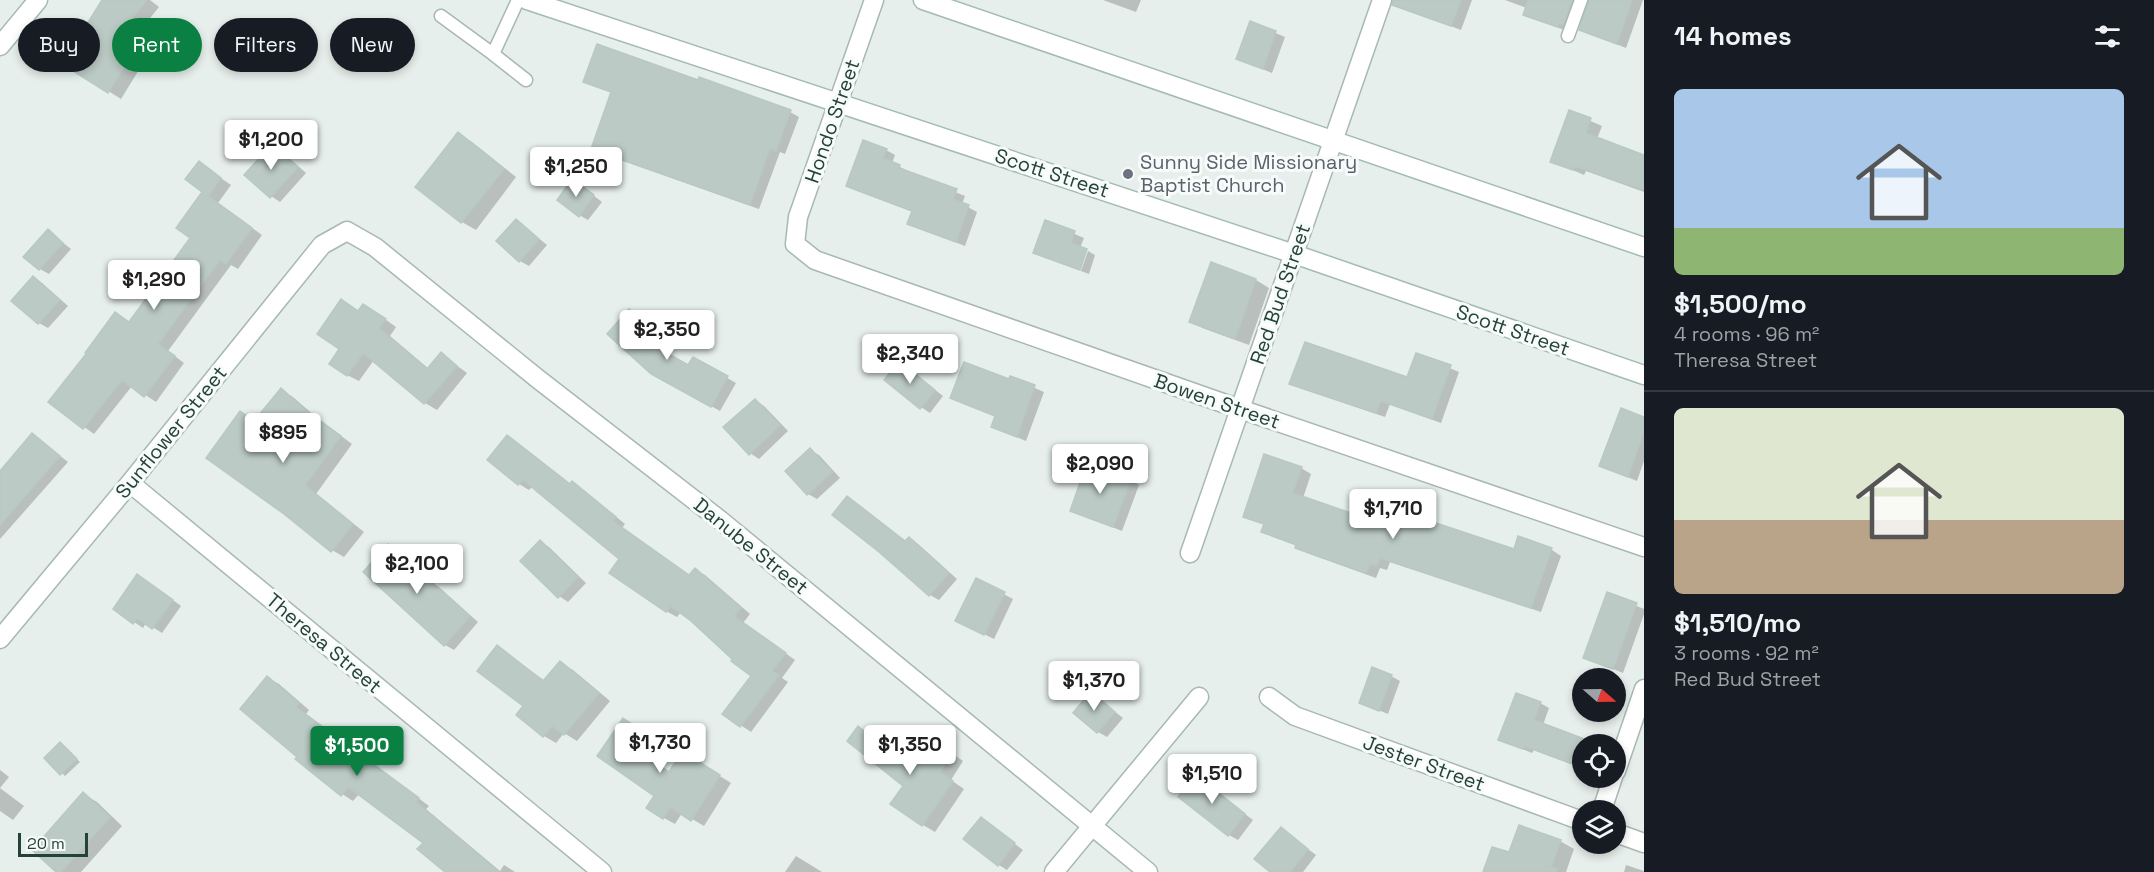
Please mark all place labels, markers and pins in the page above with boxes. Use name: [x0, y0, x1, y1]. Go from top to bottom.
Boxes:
pin: $1,200: [222, 120, 320, 171]
pin: $1,250: [527, 147, 625, 198]
place label: Sunny Side Missionary Baptist Church: [1140, 149, 1357, 198]
marker: Sunny Side Missionary Baptist Church: [1121, 167, 1135, 181]
pin: $1,290: [105, 260, 203, 311]
pin: $2,350: [618, 310, 716, 361]
pin: $2,340: [861, 334, 959, 385]
pin: $895: [247, 413, 319, 464]
pin: $2,090: [1051, 444, 1149, 495]
pin: $1,710: [1344, 489, 1442, 540]
pin: $2,100: [368, 544, 466, 595]
pin: $1,370: [1045, 661, 1143, 712]
pin: $1,730: [611, 723, 709, 774]
pin: $1,350: [861, 725, 959, 776]
pin: $1,500: [308, 726, 406, 777]
pin: $1,510: [1163, 754, 1261, 805]

